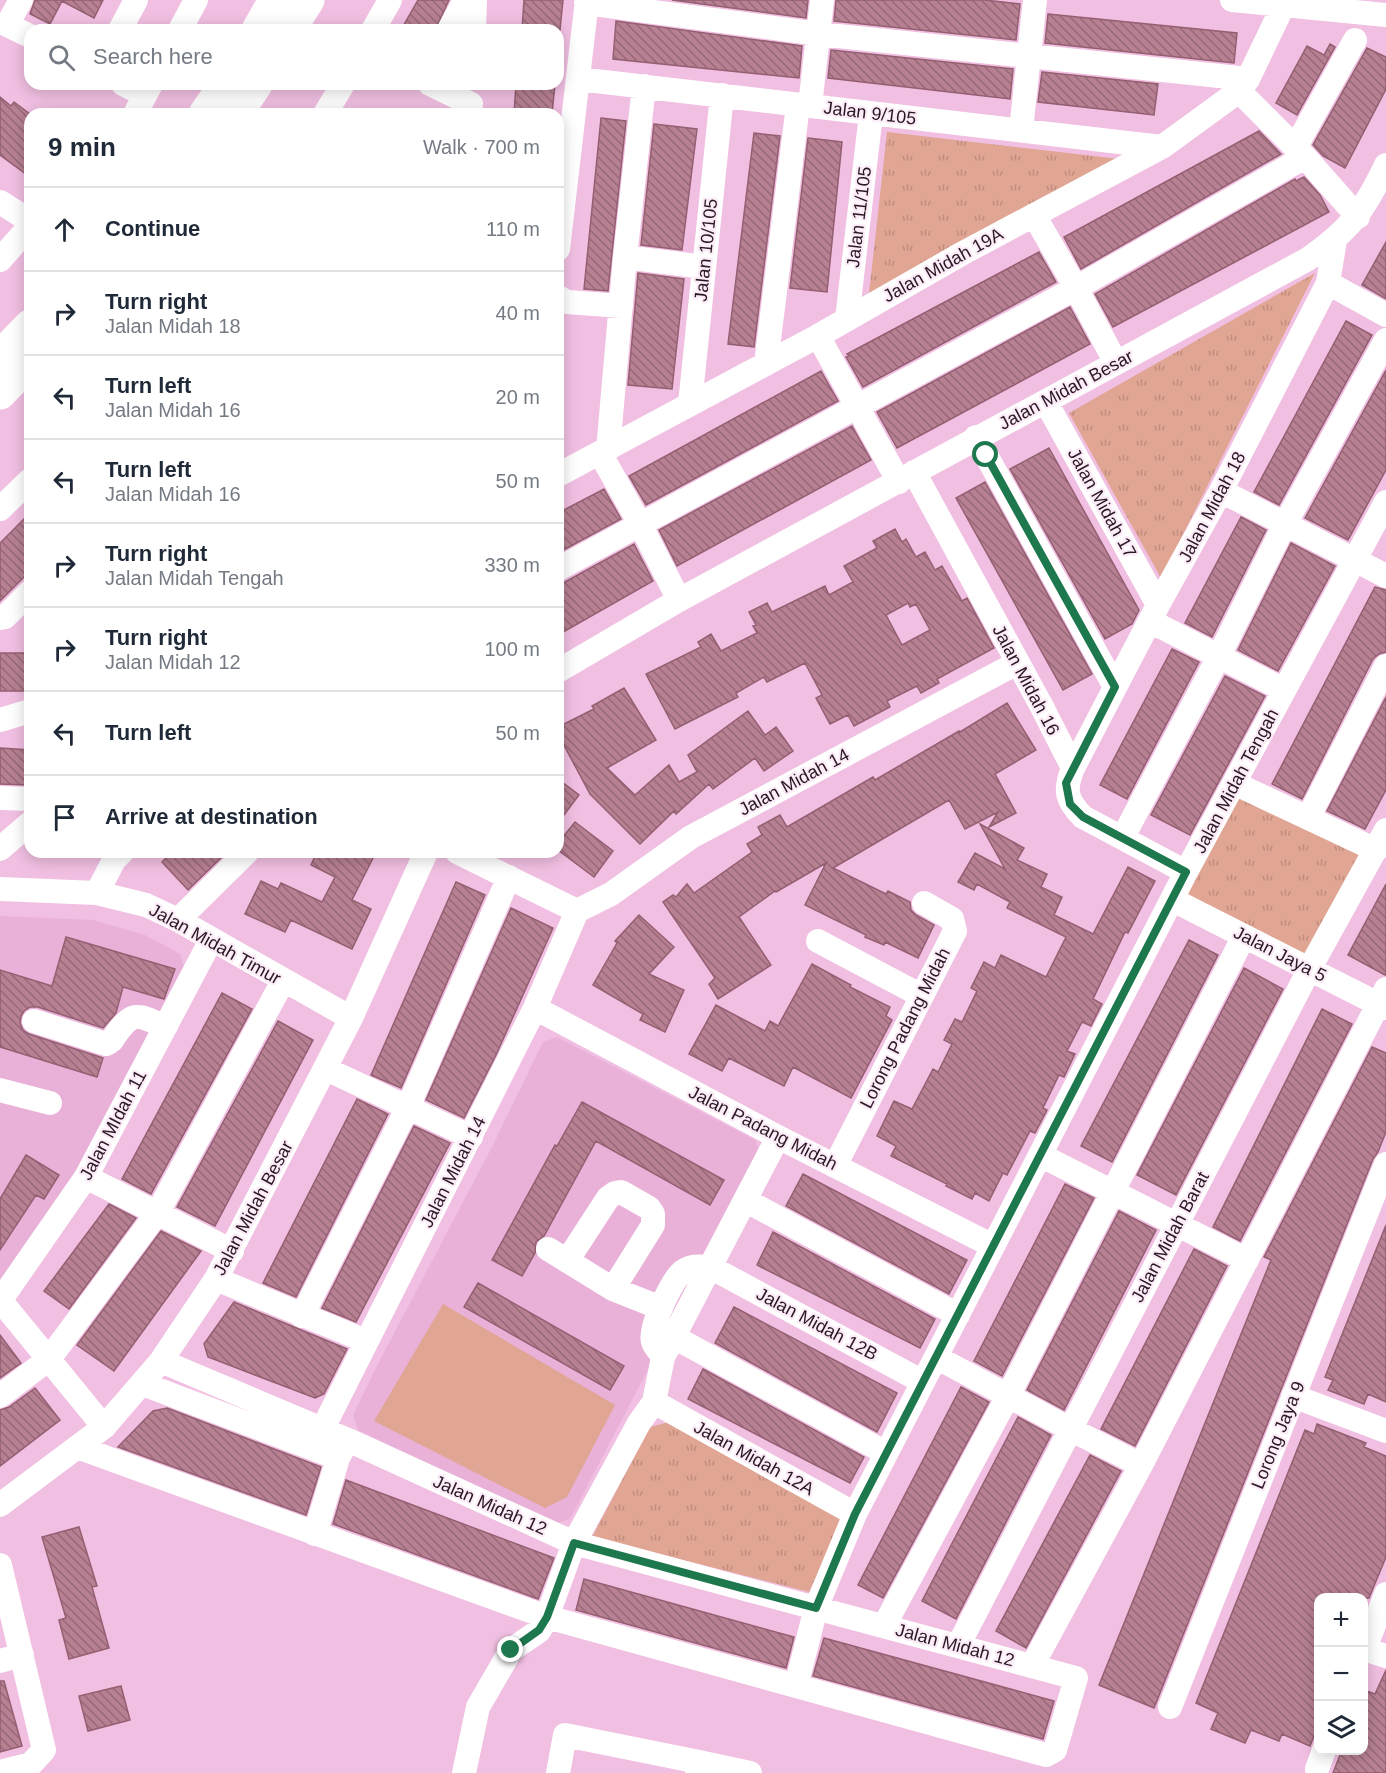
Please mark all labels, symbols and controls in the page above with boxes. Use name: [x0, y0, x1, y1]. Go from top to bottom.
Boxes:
search box: [24, 24, 564, 90]
icon: search: [45, 41, 78, 74]
text: Search here: [93, 44, 213, 69]
street label: Jalan 9/105: [823, 97, 917, 129]
text: 9 min: [48, 132, 116, 162]
text: Walk · 700 m: [423, 136, 540, 158]
street label: Jalan 11/105: [843, 165, 875, 269]
street label: Jalan 10/105: [691, 198, 721, 302]
icon: ahead: [48, 213, 81, 246]
text: Continue: [105, 216, 200, 241]
text: 110 m: [486, 218, 540, 240]
street label: Jalan Midah 19A: [880, 224, 1006, 306]
text: Turn right: [105, 289, 207, 314]
icon: right: [48, 297, 81, 330]
text: 40 m: [496, 302, 540, 324]
text: Jalan Midah 18: [105, 315, 241, 337]
street label: Jalan Midah Besar: [995, 346, 1137, 434]
text: Turn left: [105, 373, 191, 398]
icon: left: [48, 381, 81, 414]
text: 20 m: [496, 386, 540, 408]
text: Jalan Midah 16: [105, 399, 241, 421]
route start: [972, 441, 998, 467]
street label: Jalan Midah 17: [1064, 445, 1140, 561]
street label: Jalan Midah 18: [1175, 448, 1249, 566]
text: Turn left: [105, 457, 191, 482]
icon: left: [48, 465, 81, 498]
text: 50 m: [496, 470, 540, 492]
text: Jalan Midah 16: [105, 483, 241, 505]
text: Turn right: [105, 541, 207, 566]
icon: right: [48, 549, 81, 582]
text: 330 m: [484, 554, 540, 576]
text: Jalan Midah Tengah: [105, 567, 284, 589]
street label: Jalan Midah 16: [989, 621, 1063, 739]
text: Turn right: [105, 625, 207, 650]
icon: right: [48, 633, 81, 666]
text: 100 m: [484, 638, 540, 660]
text: Jalan Midah 12: [105, 651, 241, 673]
street label: Jalan Midah Tengah: [1189, 705, 1283, 857]
icon: left: [48, 717, 81, 750]
text: Turn left: [105, 720, 191, 745]
text: 50 m: [496, 722, 540, 744]
street label: Jalan Midah 14: [735, 745, 853, 819]
icon: arrive: [48, 801, 81, 834]
text: Arrive at destination: [105, 804, 318, 829]
street label: Jalan Midah Timur: [146, 900, 284, 988]
street label: Jalan Jaya 5: [1230, 922, 1330, 986]
street label: Lorong Padang Midah: [856, 945, 954, 1111]
street label: Jalan MIdah 11: [76, 1067, 150, 1183]
street label: Jalan Padang Midah: [685, 1082, 841, 1174]
street label: Jalan Midah 14: [416, 1113, 490, 1231]
street label: Jalan Midah Besar: [209, 1137, 297, 1279]
street label: Jalan Midah Barat: [1127, 1168, 1213, 1306]
street label: Jalan Midah 12B: [753, 1284, 881, 1364]
street label: Lorong Jaya 9: [1247, 1378, 1309, 1492]
street label: Jalan Midah 12A: [691, 1417, 817, 1499]
street label: Jalan Midah 12: [430, 1471, 550, 1539]
map controls: [1314, 1593, 1368, 1755]
button: +: [1314, 1593, 1368, 1647]
street label: Jalan Midah 12: [893, 1620, 1017, 1670]
route end: [497, 1636, 523, 1662]
button: −: [1314, 1647, 1368, 1701]
button: layers: [1314, 1701, 1368, 1755]

